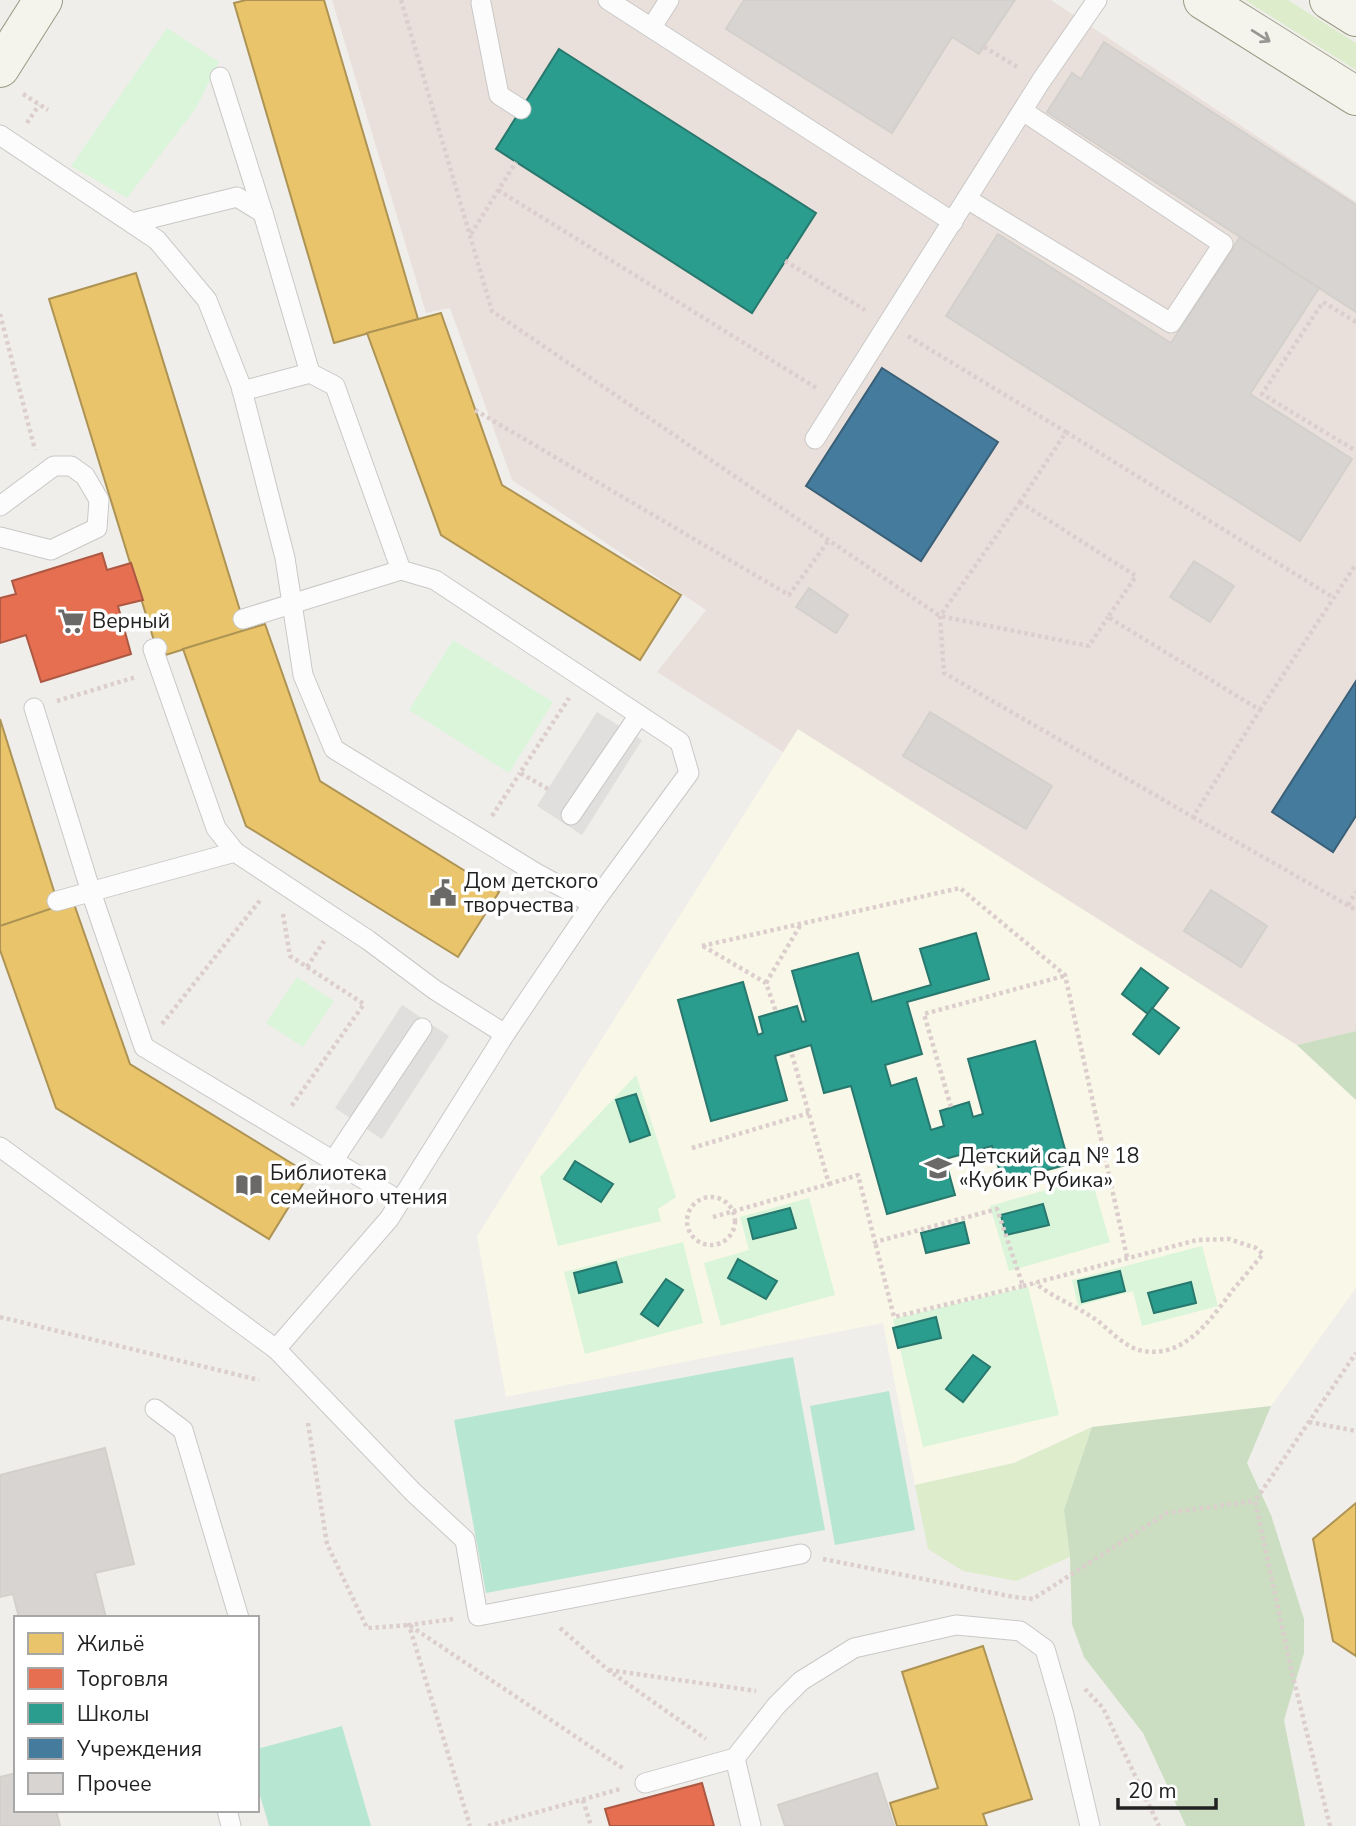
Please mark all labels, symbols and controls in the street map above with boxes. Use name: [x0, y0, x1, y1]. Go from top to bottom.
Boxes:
one-way arrow: [1250, 30, 1270, 44]
supermarket icon: Верный: [56, 606, 86, 636]
place label: Верный: [92, 607, 170, 635]
place label: Дом детского творчества: [464, 867, 598, 919]
public building icon: Дом детского творчества: [428, 878, 458, 908]
place label: Детский сад № 18 «Кубик Рубика»: [959, 1142, 1139, 1194]
school or university icon: Детский сад № 18 «Кубик Рубика»: [923, 1153, 953, 1183]
place label: Библиотека семейного чтения: [270, 1159, 448, 1211]
library icon: Библиотека семейного чтения: [234, 1170, 264, 1200]
legend: [14, 1616, 259, 1812]
text: Жильё: [77, 1630, 144, 1658]
text: Торговля: [77, 1665, 168, 1693]
text: Школы: [77, 1700, 149, 1728]
text: Учреждения: [76, 1735, 202, 1763]
scale bar: [1118, 1766, 1216, 1810]
text: Прочее: [77, 1770, 152, 1798]
text: 20 m: [1128, 1777, 1177, 1805]

